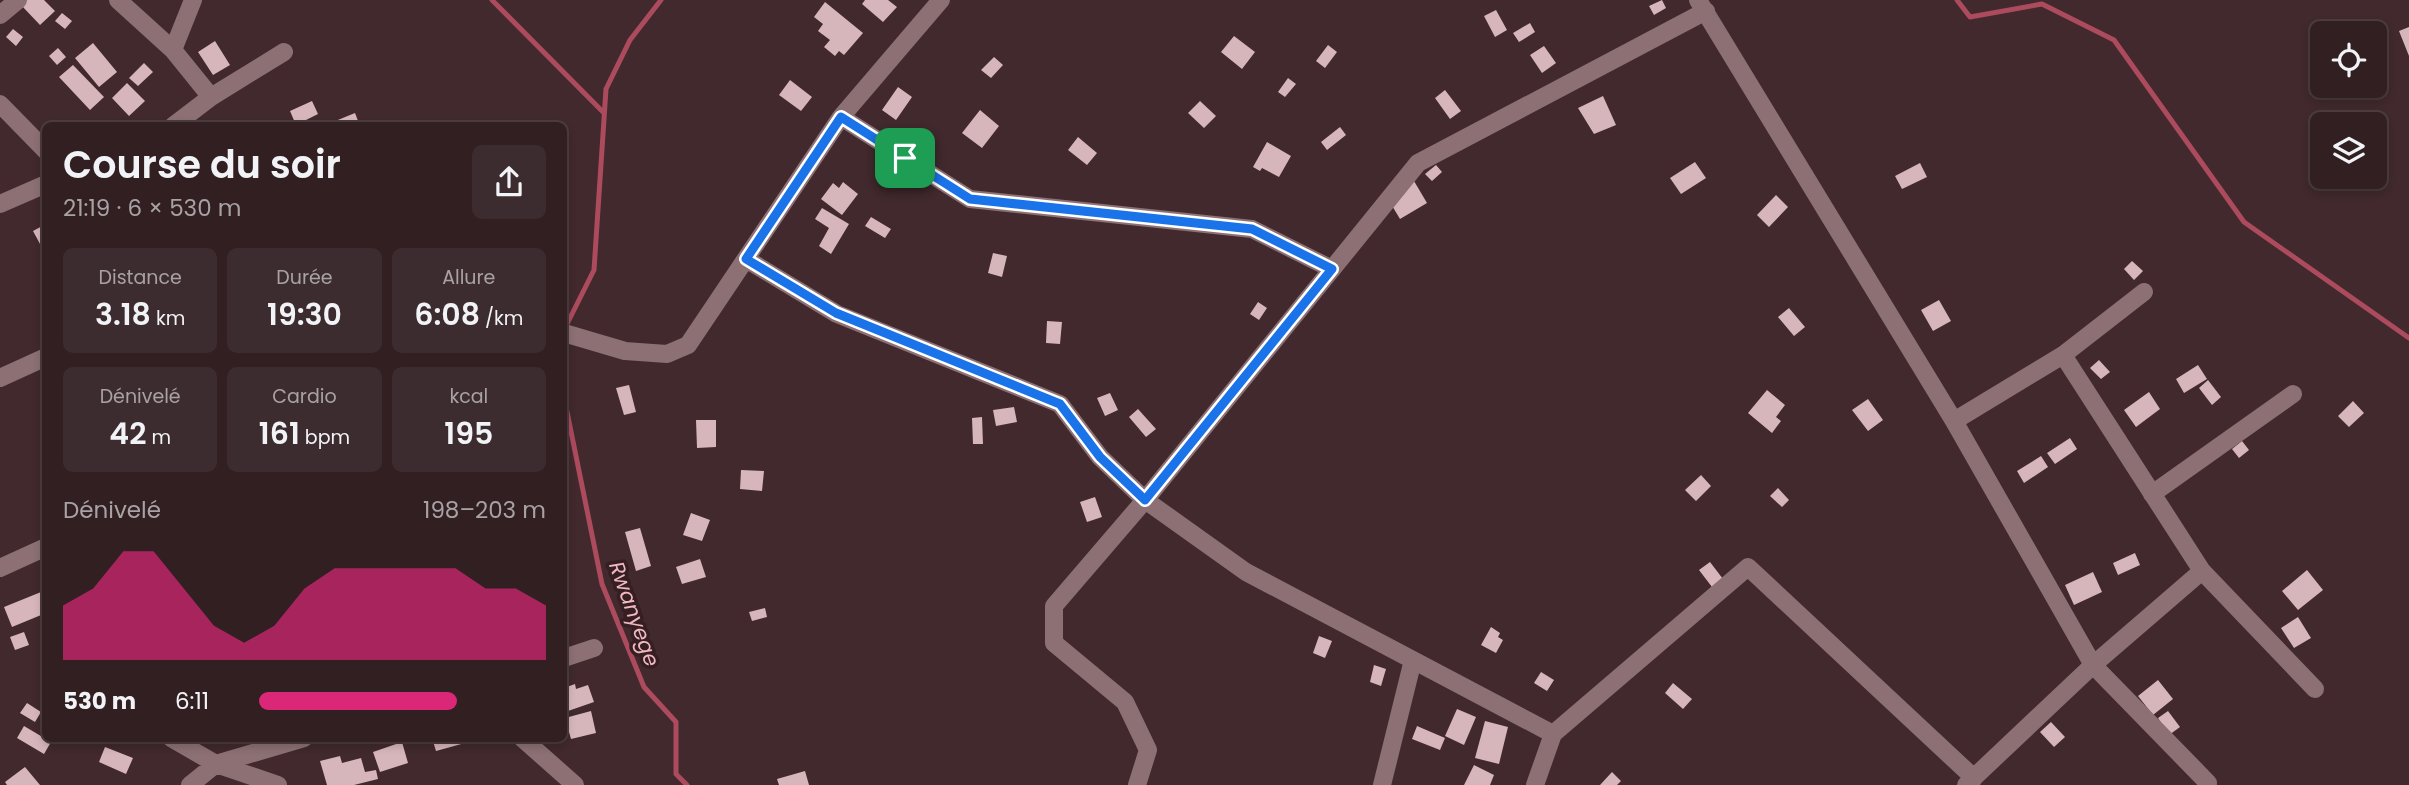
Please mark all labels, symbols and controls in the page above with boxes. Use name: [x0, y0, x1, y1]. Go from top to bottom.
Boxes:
map controls: [2310, 21, 2387, 189]
button: locate: [2310, 21, 2387, 98]
button: layers: [2310, 112, 2387, 189]
pin: [875, 128, 935, 188]
text: Course du soir: [63, 138, 341, 191]
icon: arrive: [886, 139, 924, 177]
button: share: [472, 145, 546, 219]
text: 21:19 · 6 × 530 m: [63, 192, 241, 224]
text: Distance: [99, 264, 182, 291]
text: Durée: [276, 264, 333, 291]
text: Allure: [442, 264, 495, 291]
text: 3.18: [95, 293, 151, 336]
text: 19:30: [267, 293, 342, 336]
text: 6:08: [414, 293, 480, 336]
text: km: [151, 305, 185, 332]
text: /km: [480, 305, 523, 332]
text: Dénivelé: [100, 383, 181, 410]
text: Cardio: [272, 383, 337, 410]
text: kcal: [449, 383, 488, 410]
text: 42: [109, 412, 146, 455]
text: 161: [259, 412, 300, 455]
text: 195: [444, 412, 493, 455]
text: m: [146, 424, 171, 451]
text: bpm: [300, 424, 350, 451]
text: Dénivelé: [63, 494, 161, 526]
text: 198–203 m: [423, 494, 546, 526]
water label: Rwanyege: [602, 557, 667, 670]
text: 530 m: [63, 685, 136, 717]
text: 6:11: [175, 685, 209, 717]

